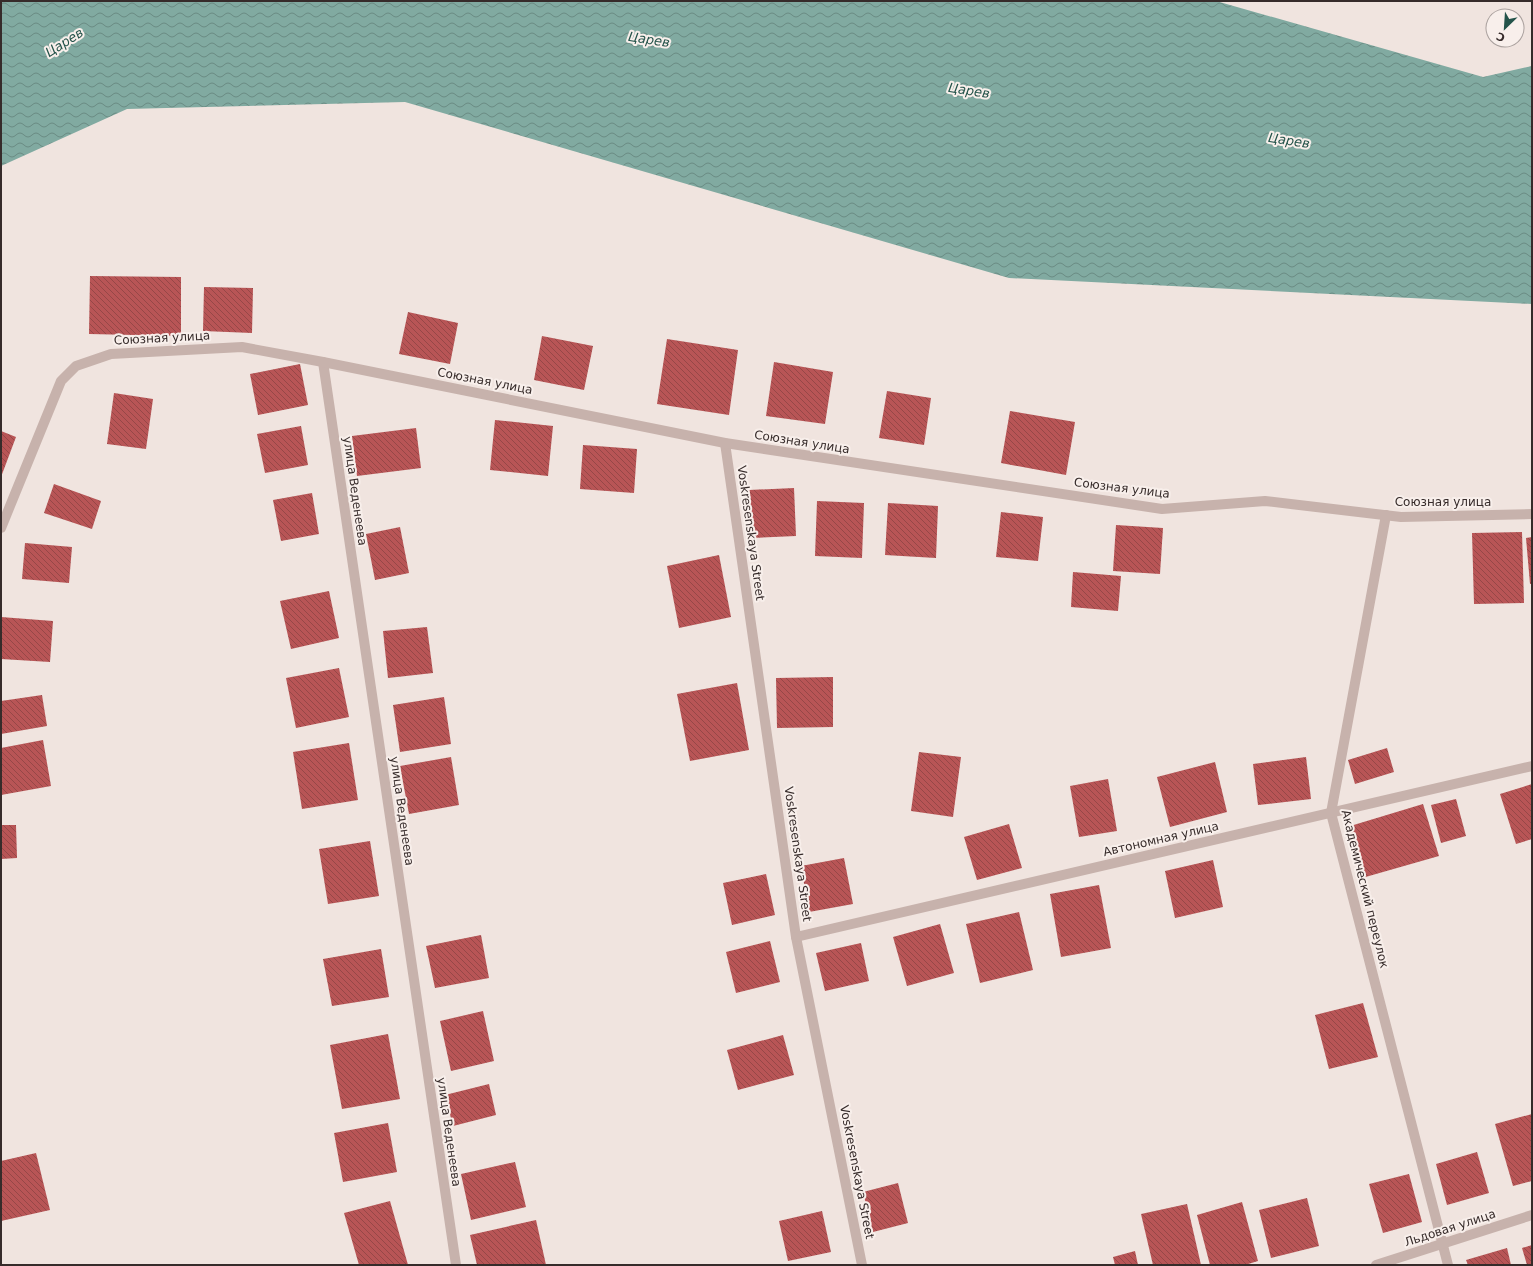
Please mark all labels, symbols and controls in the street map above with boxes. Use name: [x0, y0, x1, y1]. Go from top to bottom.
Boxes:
north arrow: [1485, 8, 1525, 48]
water label: Царев: [43, 25, 86, 60]
water label: Царев: [627, 29, 671, 50]
text: С: [1495, 29, 1507, 44]
water label: Царев: [947, 80, 991, 101]
water label: Царев: [1267, 130, 1311, 151]
street label: Союзная улица: [113, 328, 211, 348]
street label: Союзная улица: [436, 365, 534, 397]
street label: Союзная улица: [753, 428, 851, 456]
street label: улица Веденеева: [340, 435, 370, 547]
street label: Voskresenskaya Street: [735, 465, 767, 602]
street label: Союзная улица: [1073, 475, 1171, 501]
street label: Союзная улица: [1395, 495, 1491, 509]
street label: улица Веденеева: [387, 755, 417, 867]
street label: Voskresenskaya Street: [782, 786, 814, 923]
street label: Академический переулок: [1339, 808, 1391, 970]
street label: Автономная улица: [1102, 819, 1220, 859]
street label: улица Веденеева: [434, 1076, 464, 1188]
street label: Voskresenskaya Street: [837, 1104, 877, 1240]
street label: Льдовая улица: [1403, 1207, 1497, 1249]

